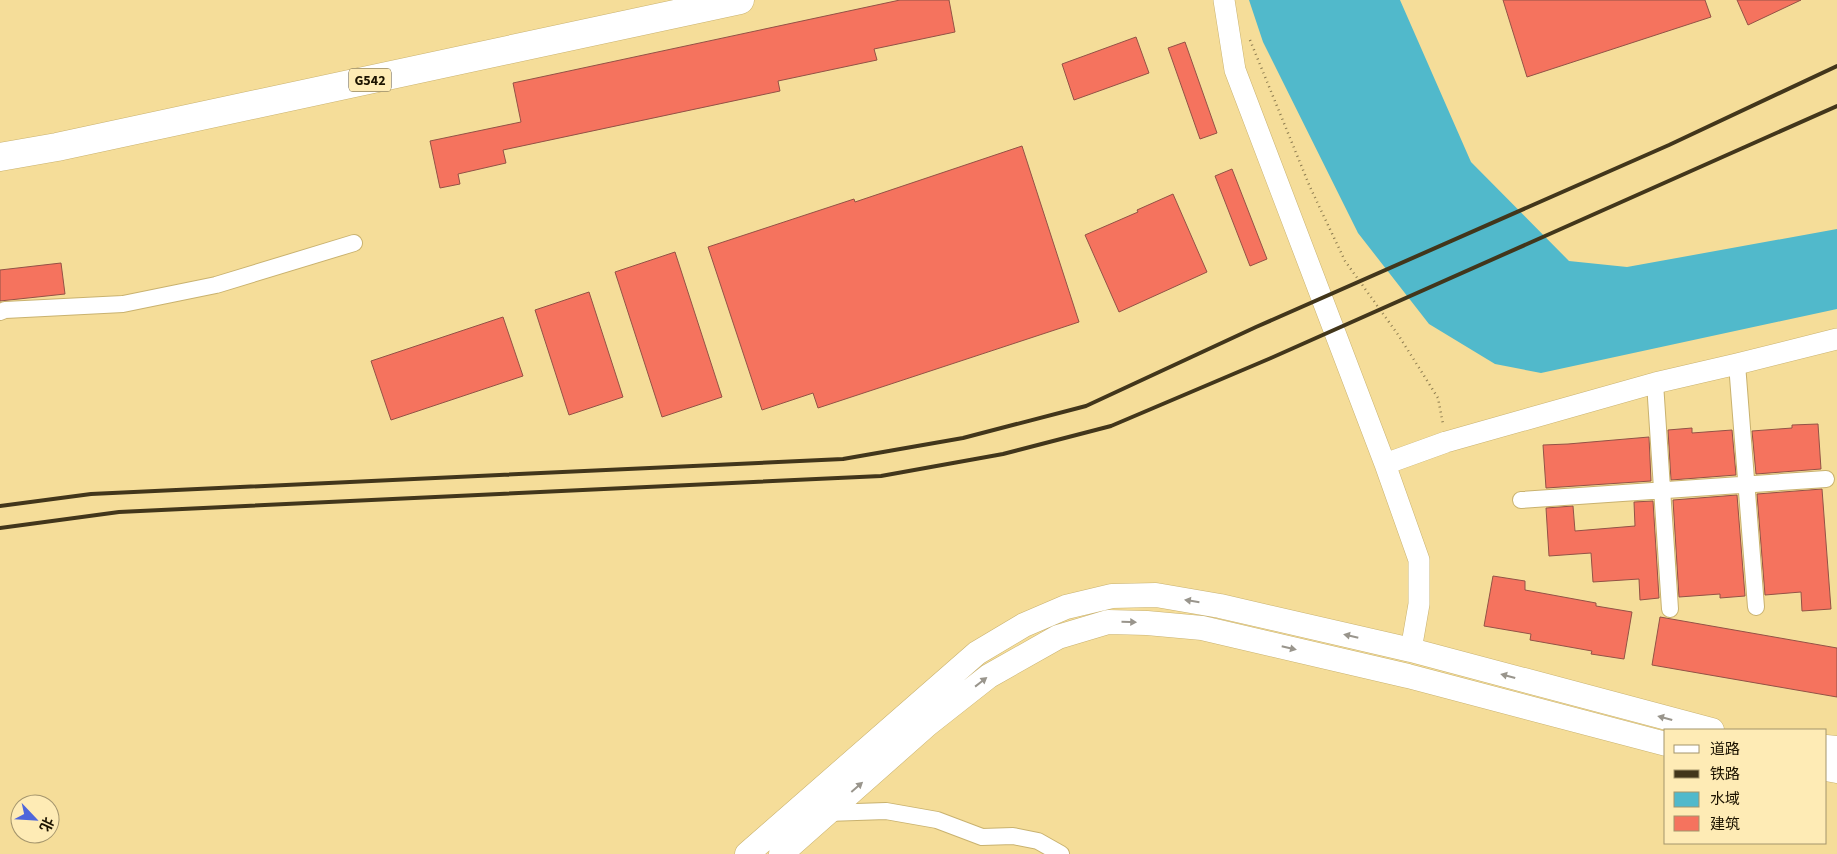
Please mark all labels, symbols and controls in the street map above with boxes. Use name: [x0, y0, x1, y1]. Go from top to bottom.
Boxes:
road number: G542: [349, 68, 391, 92]
one-way arrow: [1184, 597, 1200, 605]
one-way arrow: [1121, 619, 1137, 627]
one-way arrow: [1343, 632, 1358, 640]
one-way arrow: [1281, 644, 1296, 652]
one-way arrow: [1501, 672, 1516, 680]
one-way arrow: [974, 677, 987, 688]
one-way arrow: [1658, 714, 1673, 722]
legend: [1664, 729, 1827, 844]
text: 道路: [1710, 739, 1740, 760]
text: 铁路: [1710, 764, 1740, 785]
one-way arrow: [850, 781, 863, 792]
text: 水域: [1710, 789, 1740, 810]
north arrow: [10, 794, 60, 844]
text: 北: [34, 814, 58, 835]
text: 建筑: [1710, 814, 1740, 835]

